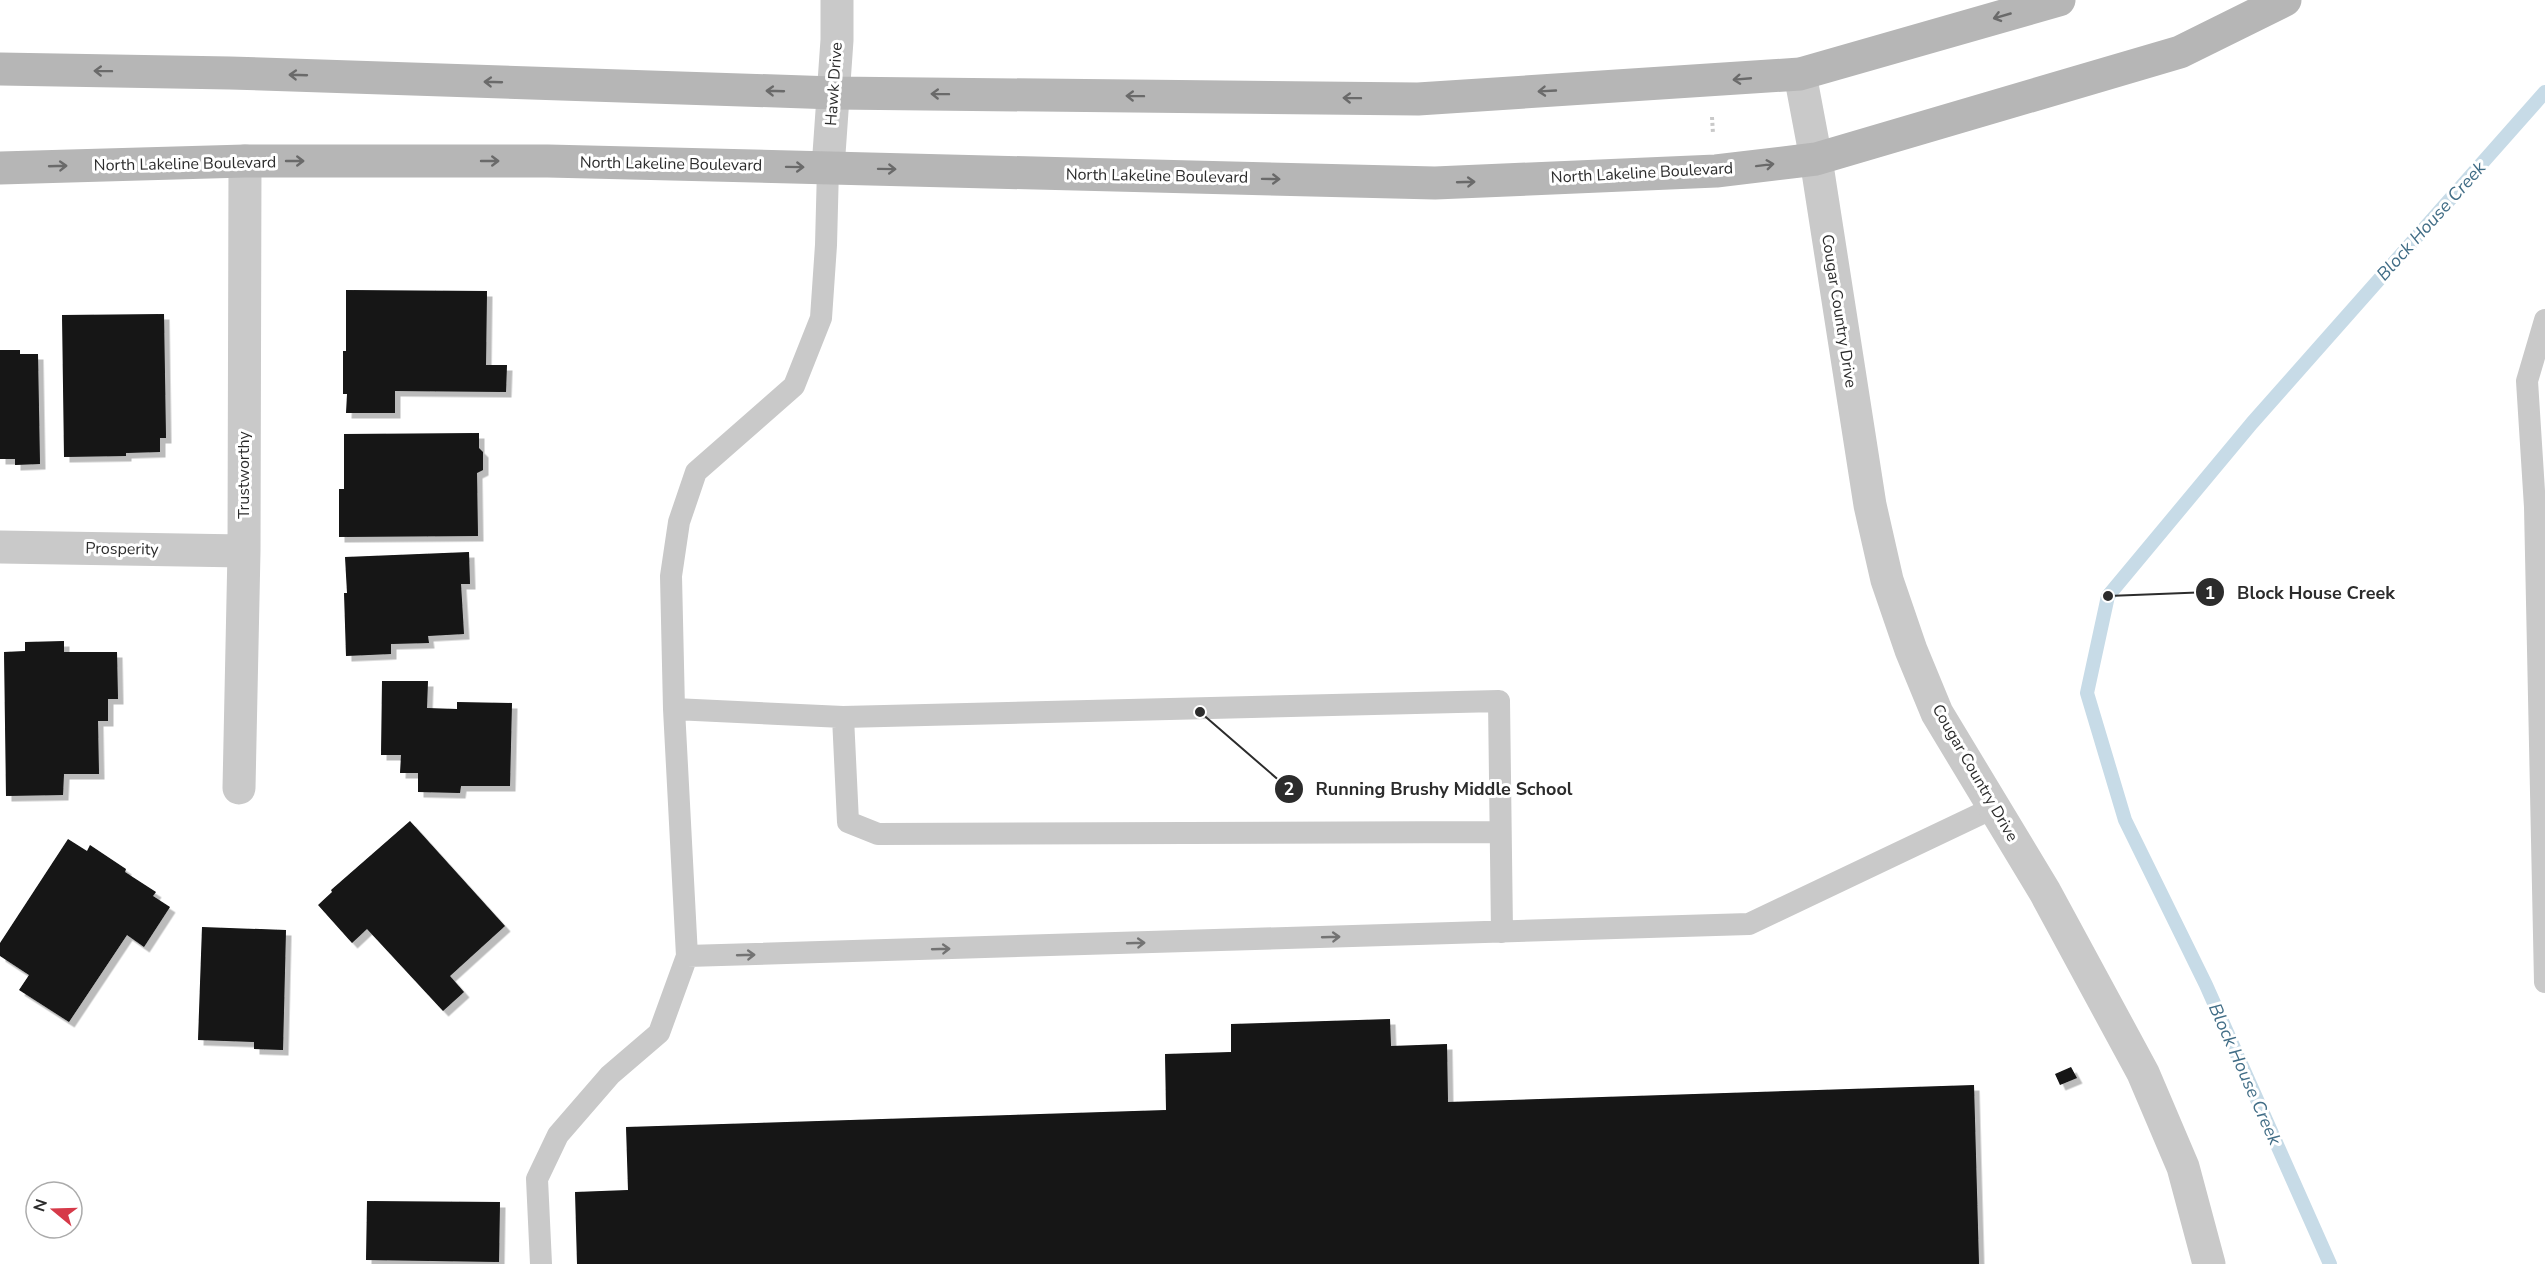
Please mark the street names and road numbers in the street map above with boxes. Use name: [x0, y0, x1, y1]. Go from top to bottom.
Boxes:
street label: Hawk Drive: [820, 41, 848, 127]
street label: North Lakeline Boulevard: [94, 151, 276, 177]
street label: North Lakeline Boulevard: [580, 151, 762, 177]
street label: North Lakeline Boulevard: [1550, 157, 1734, 189]
street label: North Lakeline Boulevard: [1066, 163, 1248, 189]
street label: Cougar Country Drive: [1816, 233, 1862, 389]
street label: Trustworthy: [233, 430, 255, 519]
street label: Prosperity: [85, 537, 160, 561]
street label: Cougar Country Drive: [1927, 700, 2023, 846]

